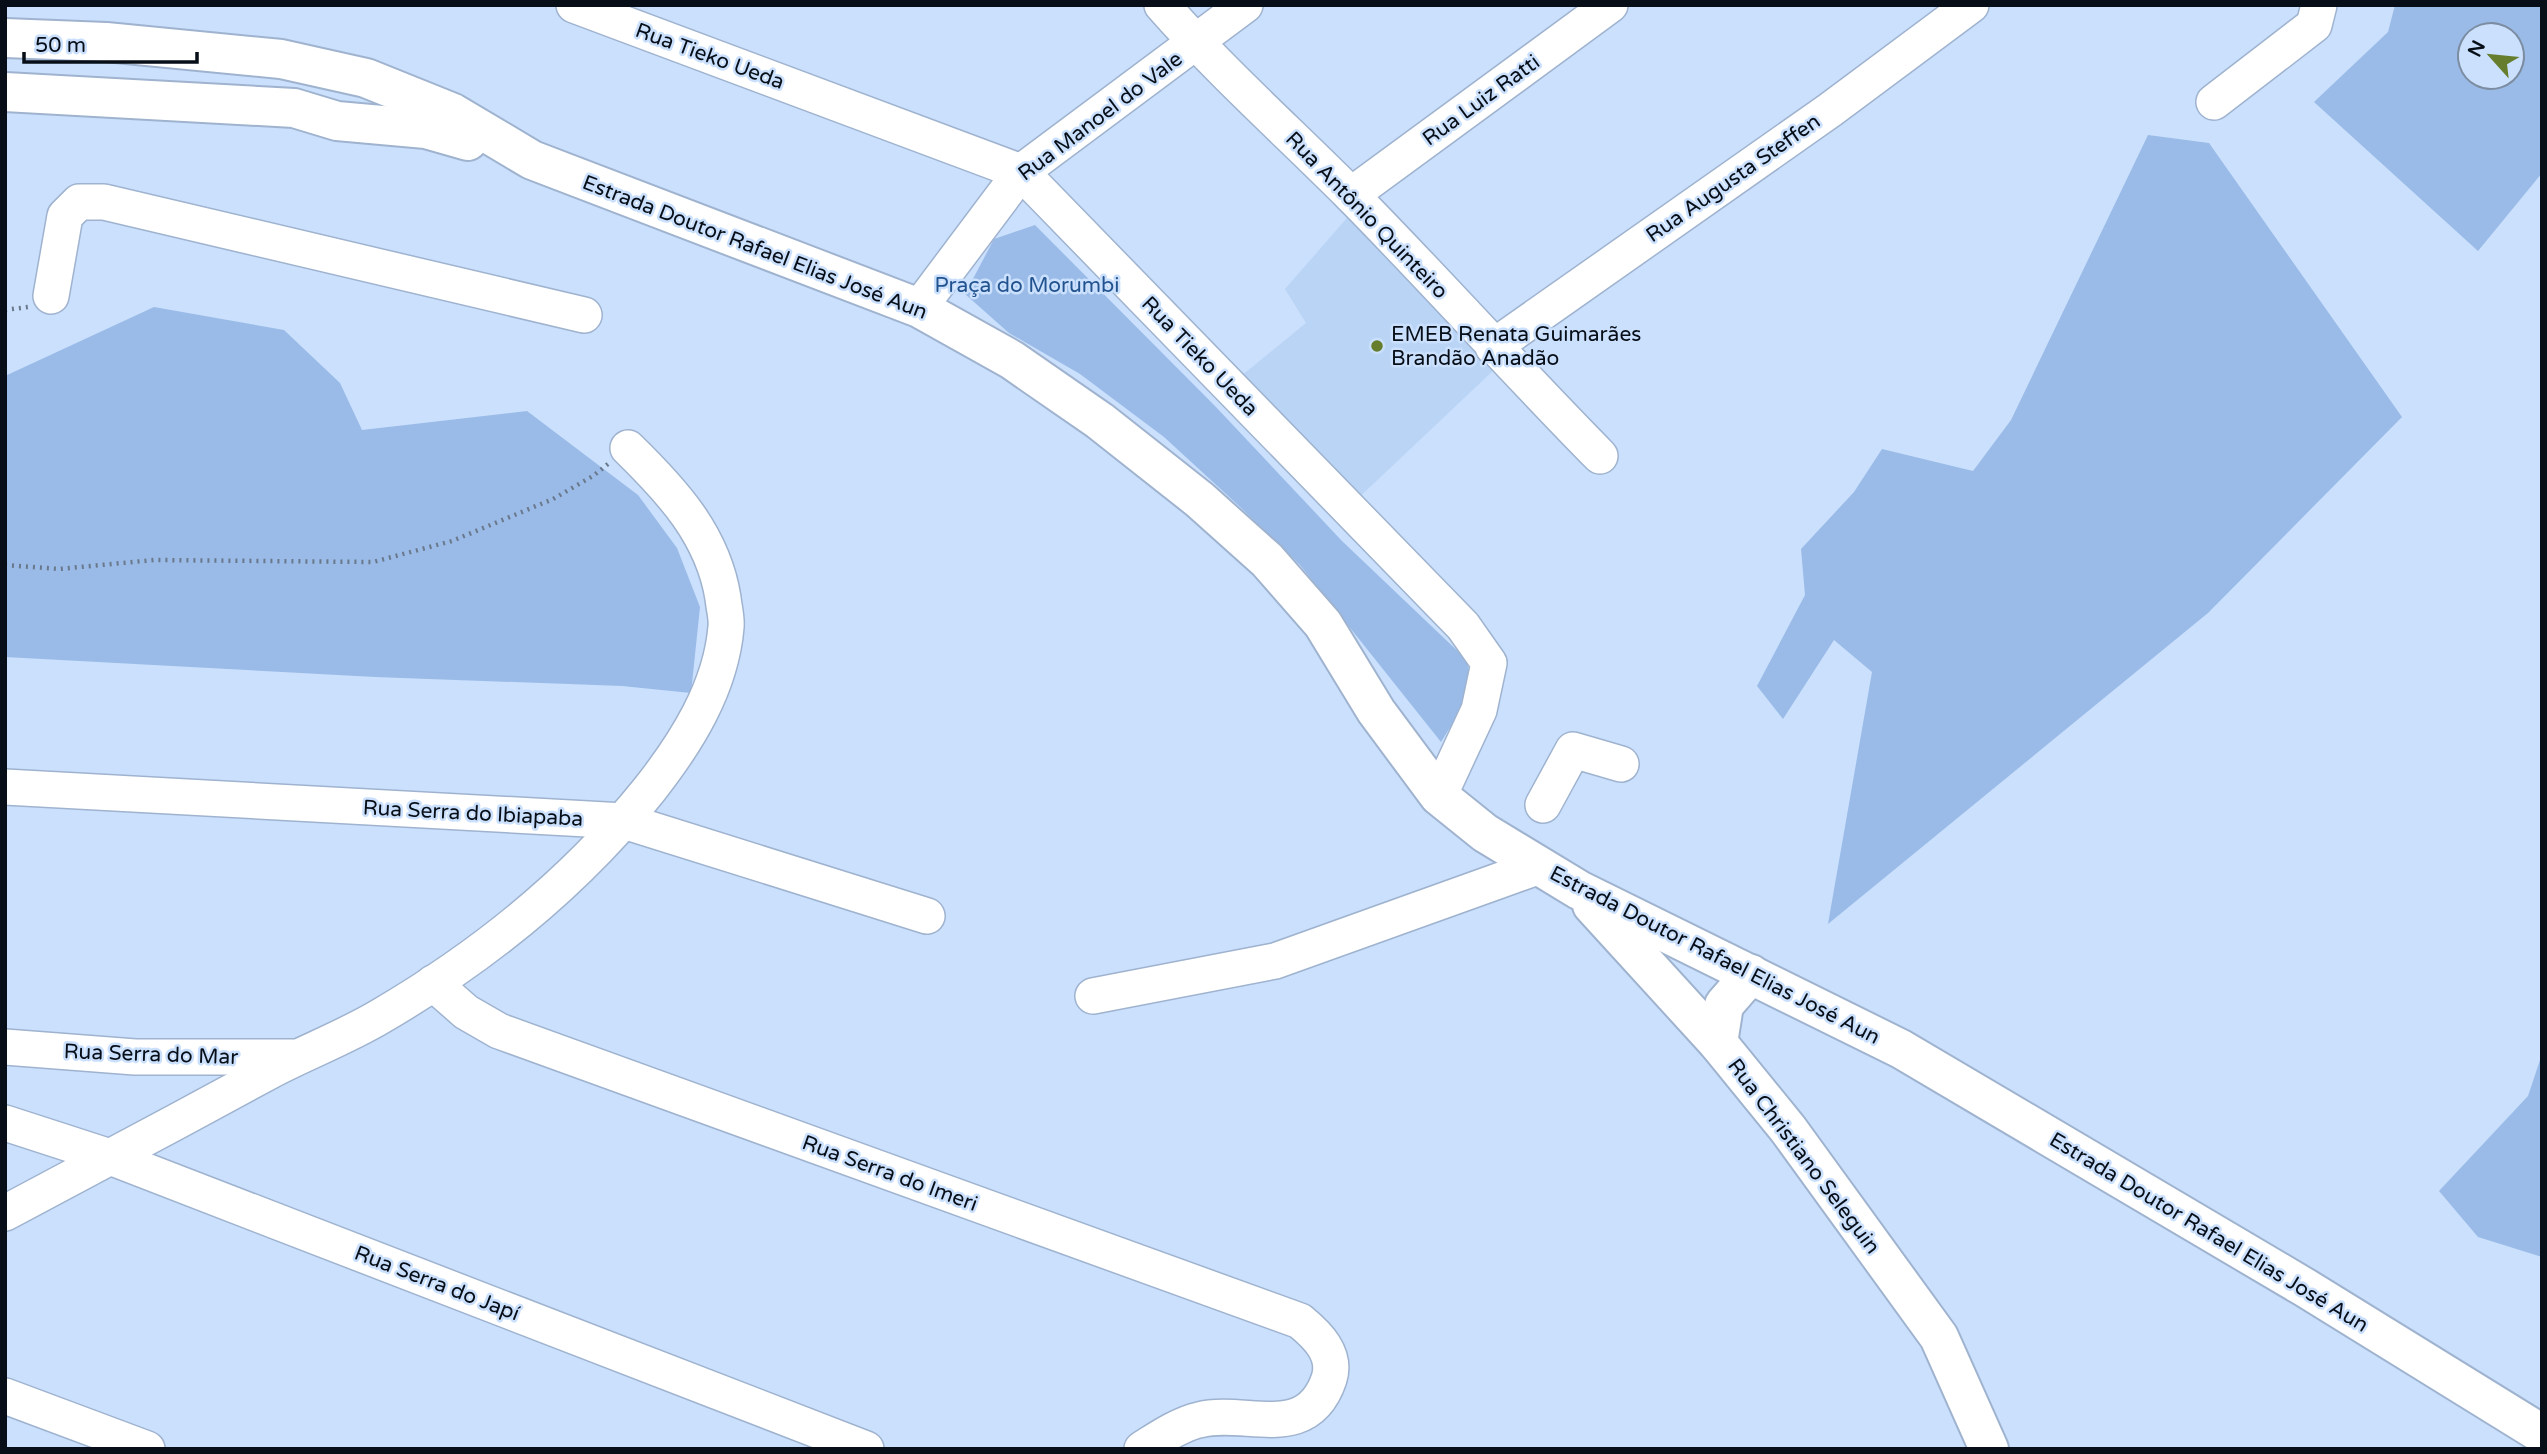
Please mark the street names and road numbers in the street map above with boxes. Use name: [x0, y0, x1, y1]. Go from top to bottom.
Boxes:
street label: Rua Tieko Ueda: [632, 18, 788, 95]
street label: Rua Manoel do Vale: [1013, 46, 1187, 186]
street label: Rua Luiz Ratti: [1418, 49, 1545, 151]
street label: Rua Augusta Steffen: [1641, 109, 1825, 248]
street label: Rua Antônio Quinteiro: [1280, 126, 1453, 304]
street label: Estrada Doutor Rafael Elias José Aun: [579, 170, 931, 325]
street label: Rua Tieko Ueda: [1136, 291, 1263, 421]
street label: Rua Serra do Ibiapaba: [362, 795, 584, 832]
street label: Estrada Doutor Rafael Elias José Aun: [1545, 861, 1884, 1050]
street label: Rua Serra do Mar: [63, 1039, 239, 1070]
street label: Rua Christiano Seleguin: [1722, 1054, 1885, 1259]
street label: Estrada Doutor Rafael Elias José Aun: [2045, 1127, 2373, 1338]
street label: Rua Serra do Imeri: [799, 1130, 981, 1217]
street label: Rua Serra do Japí: [351, 1240, 523, 1326]

